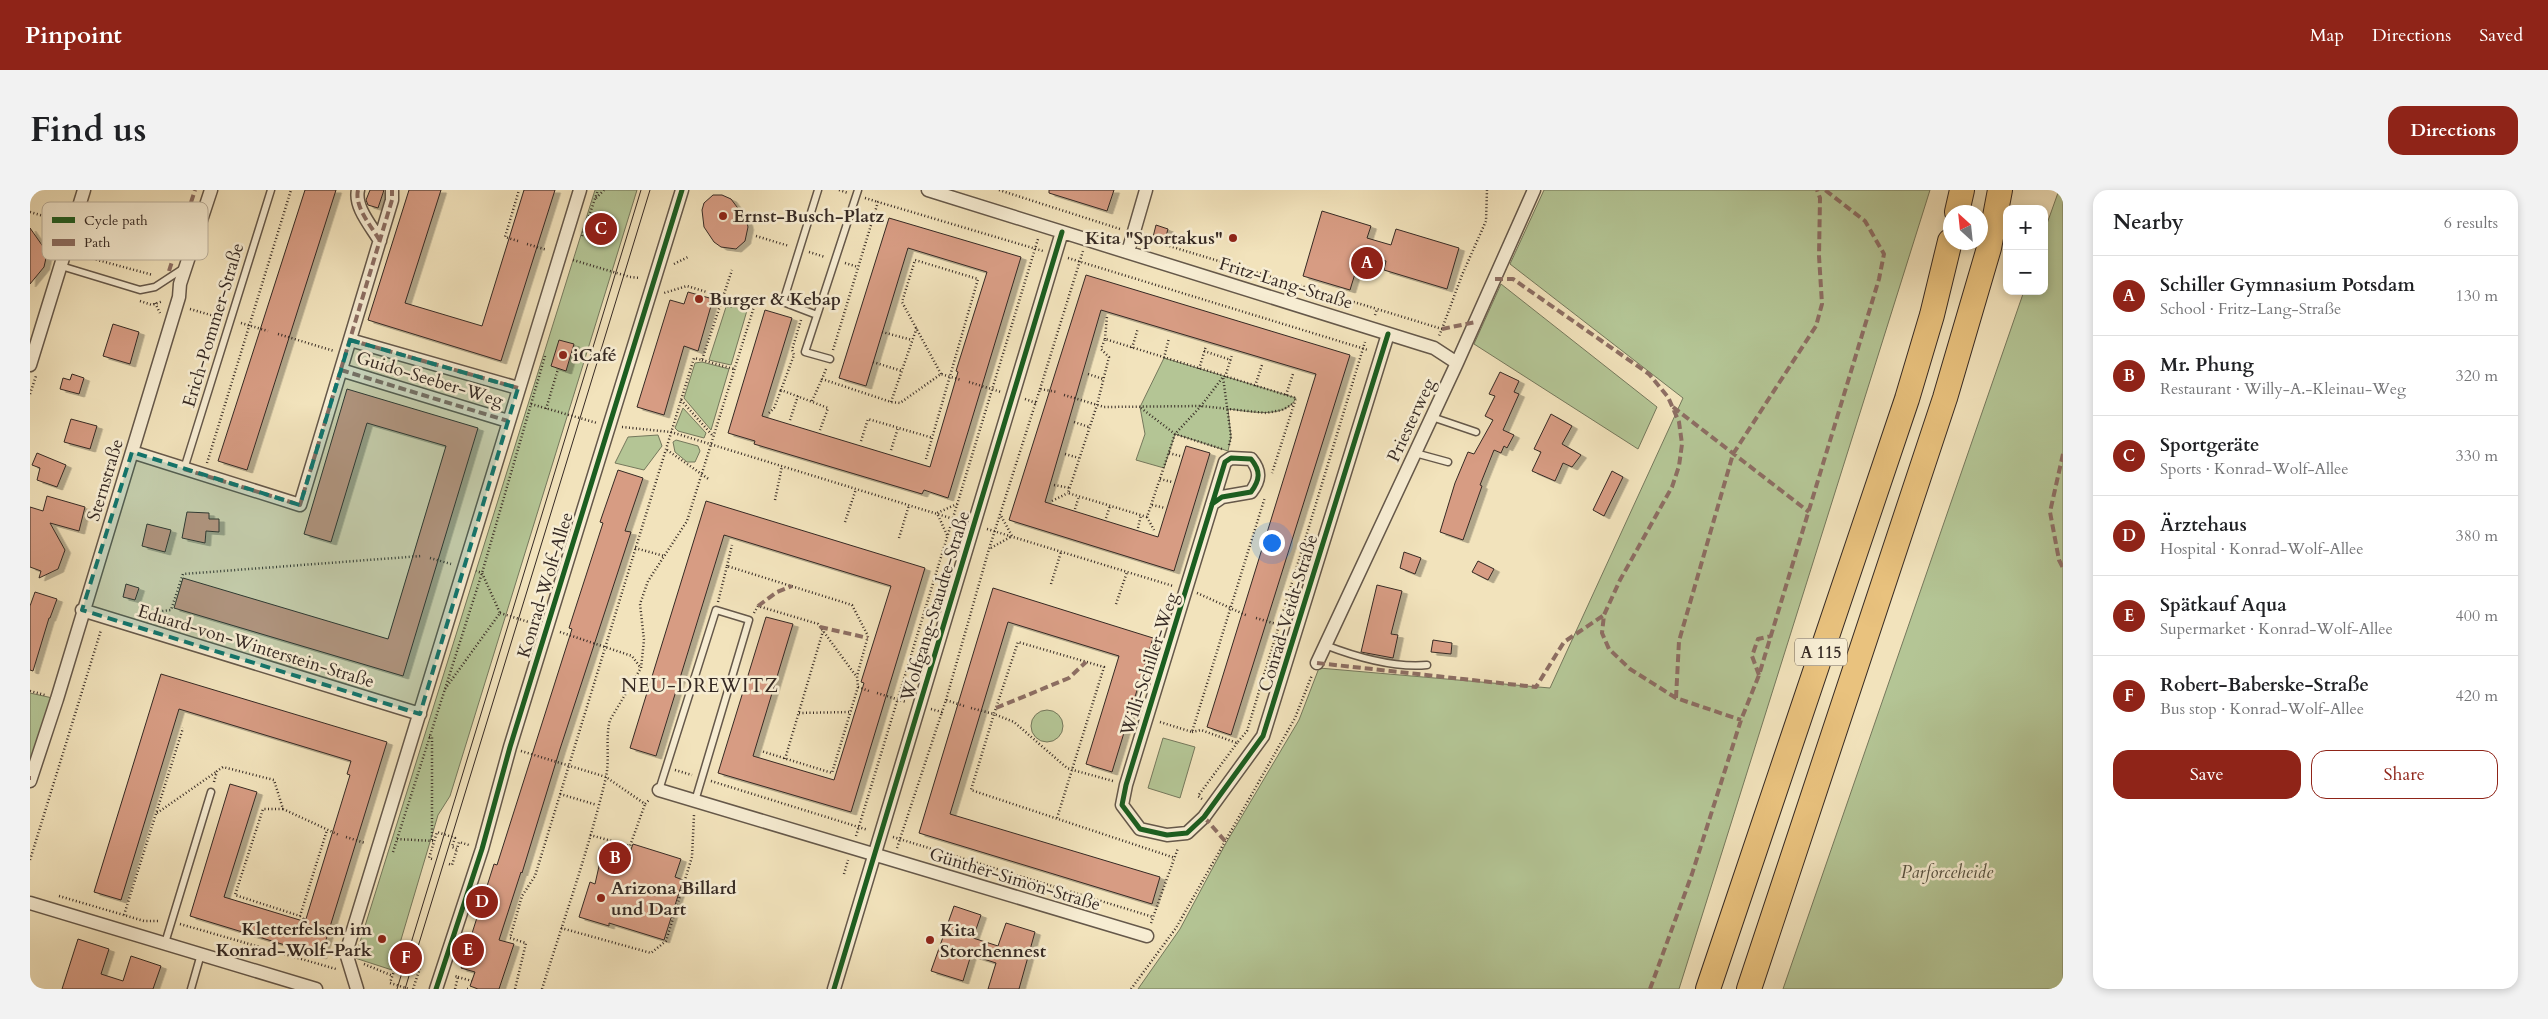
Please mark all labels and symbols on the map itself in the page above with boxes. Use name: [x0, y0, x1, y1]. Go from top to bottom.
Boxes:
legend: [42, 202, 208, 260]
place label: Ernst-Busch-Platz: [733, 204, 884, 229]
north arrow: [1943, 205, 1988, 250]
pin: C: [585, 210, 617, 248]
marker: Ernst-Busch-Platz: [717, 210, 729, 222]
text: Cycle path: [84, 211, 148, 230]
place label: Kita "Sportakus": [1085, 226, 1223, 251]
marker: Kita "Sportakus": [1227, 232, 1239, 244]
text: Path: [84, 233, 111, 252]
street label: Erich-Pommer-Straße: [177, 240, 250, 410]
pin: A: [1351, 244, 1383, 282]
street label: Fritz-Lang-Straße: [1216, 251, 1356, 316]
place label: Burger & Kebap: [709, 287, 841, 312]
marker: Burger & Kebap: [693, 293, 705, 305]
place label: iCafé: [573, 343, 617, 368]
street label: Guido-Seeber-Weg: [353, 345, 507, 414]
marker: iCafé: [557, 349, 569, 361]
street label: Priesterweg: [1381, 374, 1442, 466]
street label: Sternstraße: [81, 436, 130, 524]
street label: Wolfgang-Staudte-Straße: [894, 508, 976, 705]
street label: Konrad-Wolf-Allee: [511, 509, 580, 661]
your location: [1259, 530, 1285, 556]
street label: Conrad-Veidt-Straße: [1253, 531, 1324, 695]
street label: Willi-Schiller-Weg: [1114, 588, 1185, 740]
street label: Eduard-von-Winterstein-Straße: [134, 599, 377, 694]
road number: A 115: [1795, 638, 1847, 666]
district label: NEU-DREWITZ: [621, 673, 779, 699]
pin: B: [599, 839, 631, 877]
street label: Günther-Simon-Straße: [926, 842, 1104, 917]
park label: Parforceheide: [1901, 860, 1994, 885]
place label: Arizona Billard und Dart: [611, 876, 737, 922]
pin: D: [466, 883, 498, 921]
marker: Arizona Billard und Dart: [595, 892, 607, 904]
place label: Kletterfelsen im Konrad-Wolf-Park: [216, 917, 373, 963]
place label: Kita Storchennest: [940, 918, 1047, 964]
pin: E: [452, 931, 484, 969]
marker: Kletterfelsen im Konrad-Wolf-Park: [376, 933, 388, 945]
marker: Kita Storchennest: [924, 934, 936, 946]
pin: F: [390, 939, 422, 977]

